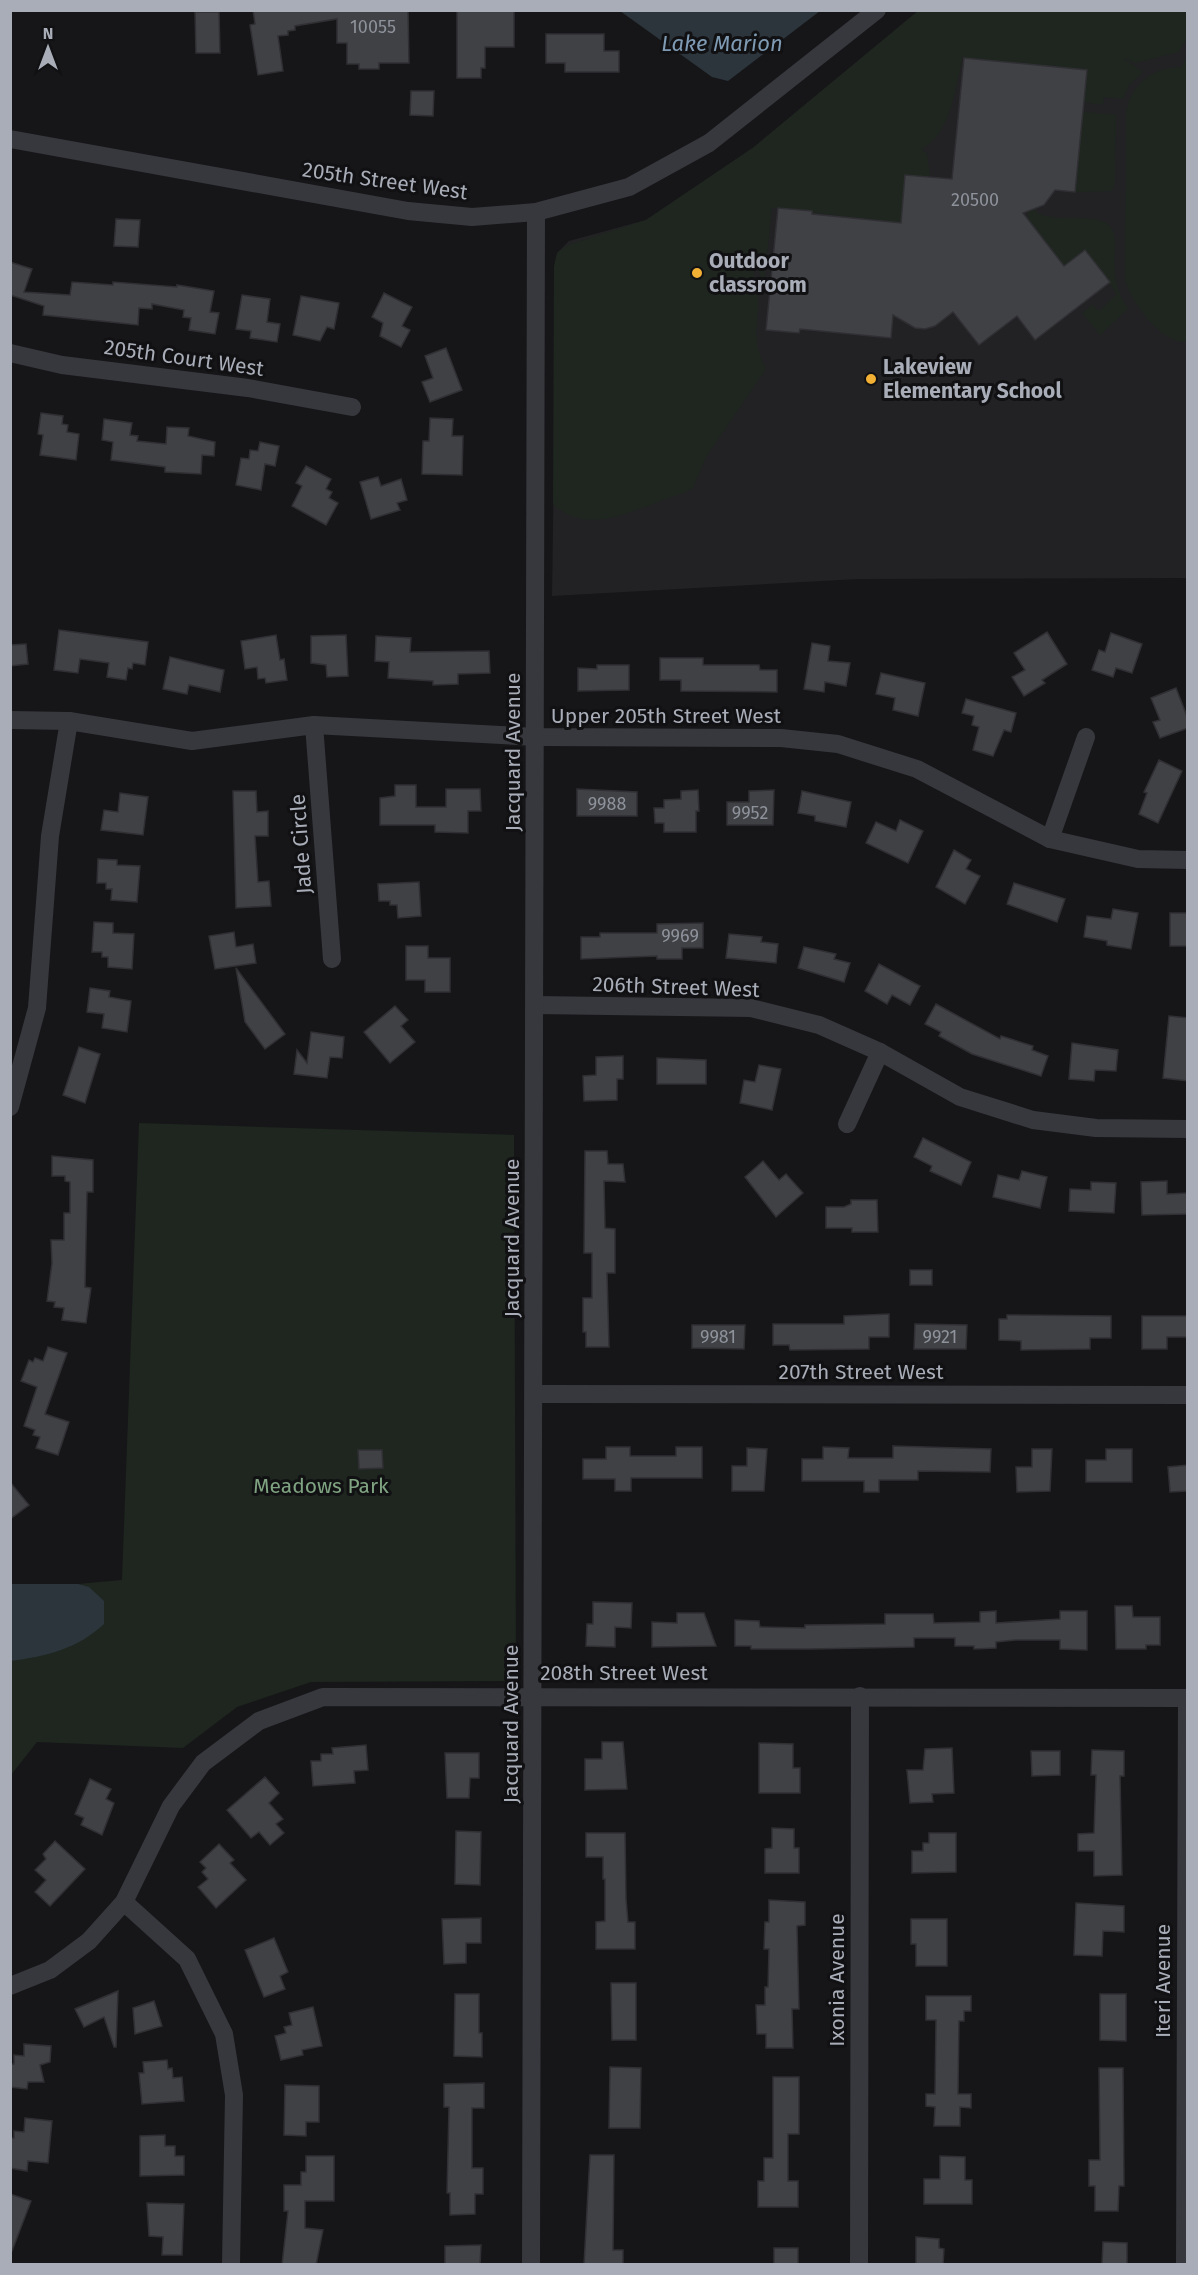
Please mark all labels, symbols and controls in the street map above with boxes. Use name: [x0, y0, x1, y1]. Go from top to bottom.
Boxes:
house number: 10055: [350, 16, 396, 38]
north arrow: [18, 18, 78, 78]
text: N: [43, 24, 53, 43]
water label: Lake Marion: [661, 30, 783, 57]
street label: 205th Street West: [301, 157, 470, 206]
house number: 20500: [951, 189, 999, 211]
place label: Outdoor classroom: [709, 248, 807, 298]
marker: Outdoor classroom: [690, 266, 704, 280]
street label: 205th Court West: [102, 334, 266, 382]
place label: Lakeview Elementary School: [883, 354, 1062, 404]
marker: Lakeview Elementary School: [864, 372, 878, 386]
street label: Jacquard Avenue: [500, 673, 526, 831]
street label: Upper 205th Street West: [551, 703, 782, 729]
street label: Jade Circle: [285, 793, 317, 895]
house number: 9988: [588, 793, 626, 815]
house number: 9952: [732, 802, 768, 824]
house number: 9969: [661, 925, 699, 947]
street label: 206th Street West: [592, 971, 760, 1003]
street label: Jacquard Avenue: [499, 1159, 525, 1317]
house number: 9981: [700, 1326, 736, 1348]
house number: 9921: [923, 1326, 957, 1348]
street label: 207th Street West: [779, 1359, 944, 1385]
park label: Meadows Park: [253, 1473, 389, 1499]
street label: Jacquard Avenue: [498, 1645, 524, 1803]
street label: 208th Street West: [540, 1660, 708, 1686]
street label: Ixonia Avenue: [824, 1913, 850, 2047]
street label: Iteri Avenue: [1150, 1924, 1176, 2038]

